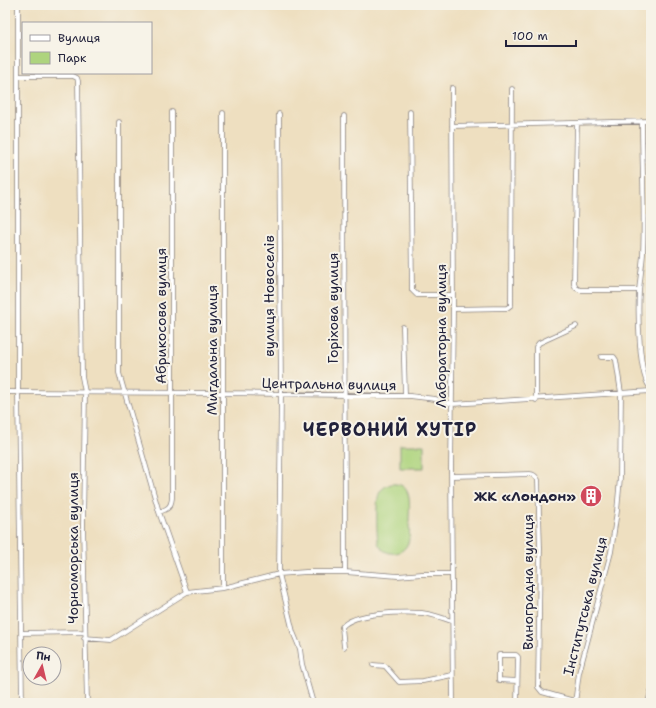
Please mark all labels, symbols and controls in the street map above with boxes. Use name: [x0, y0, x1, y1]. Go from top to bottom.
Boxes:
legend: [22, 22, 152, 74]
scale bar: [506, 22, 576, 48]
text: 100 m: [512, 28, 548, 44]
text: Вулиця: [58, 30, 100, 46]
text: Парк: [58, 50, 87, 66]
street label: вулиця Новоселів: [260, 235, 278, 357]
street label: Абрикосова вулиця: [152, 248, 170, 384]
street label: Горіхова вулиця: [324, 253, 342, 363]
street label: Лабораторна вулиця: [432, 264, 450, 408]
street label: Мигдальна вулиця: [203, 285, 221, 415]
street label: Центральна вулиця: [261, 374, 397, 394]
district label: ЧЕРВОНИЙ ХУТІР: [303, 417, 477, 442]
street label: Чорноморська вулиця: [64, 472, 82, 624]
building icon: ЖК «Лондон»: [578, 483, 604, 509]
place label: ЖК «Лондон»: [474, 487, 576, 505]
street label: Виноградна вулиця: [519, 514, 537, 650]
street label: Інститутська вулиця: [559, 535, 611, 677]
north arrow: [22, 646, 62, 686]
text: Пн: [35, 648, 52, 665]

